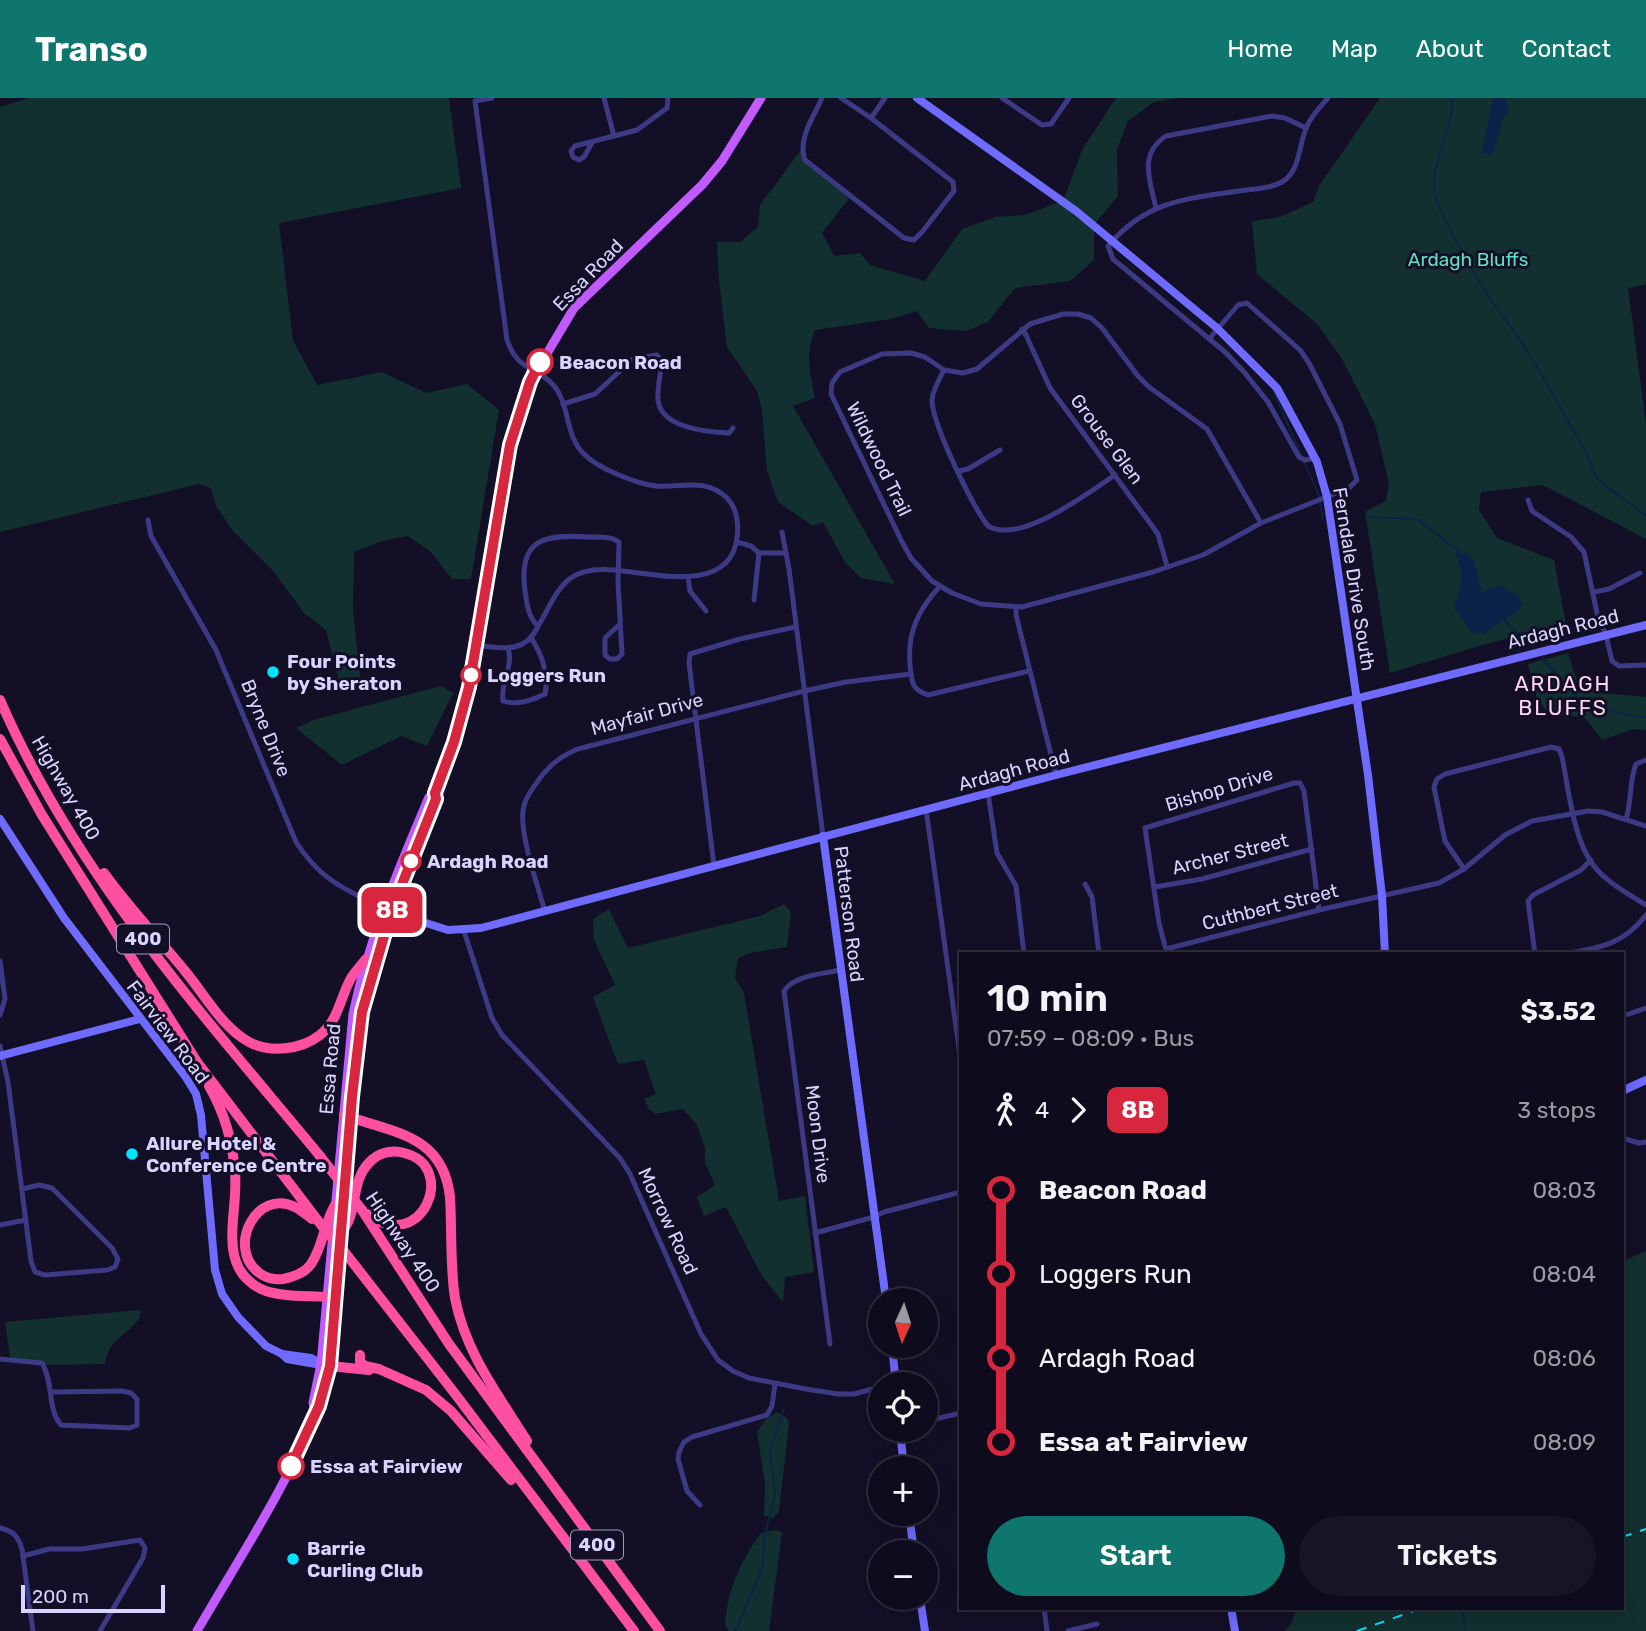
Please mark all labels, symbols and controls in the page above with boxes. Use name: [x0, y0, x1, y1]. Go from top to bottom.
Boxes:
text: Transo: [35, 30, 148, 69]
text: Home: [1227, 35, 1293, 63]
text: Map: [1331, 35, 1378, 63]
text: About: [1416, 35, 1484, 63]
text: Contact: [1522, 35, 1611, 63]
street label: Essa Road: [548, 234, 628, 316]
park label: Ardagh Bluffs: [1408, 248, 1528, 271]
marker: Beacon Road: [527, 349, 553, 375]
place label: Beacon Road: [559, 351, 682, 374]
street label: Grouse Glen: [1066, 389, 1148, 489]
street label: Wildwood Trail: [841, 398, 917, 520]
street label: Ferndale Drive South: [1328, 486, 1380, 672]
street label: Ardagh Road: [1505, 604, 1621, 654]
place label: Four Points by Sheraton: [287, 650, 402, 695]
marker: Four Points by Sheraton: [265, 664, 281, 680]
place label: Loggers Run: [487, 664, 606, 687]
marker: Loggers Run: [461, 665, 481, 685]
district label: ARDAGH BLUFFS: [1514, 671, 1612, 720]
street label: Bryne Drive: [236, 676, 296, 780]
street label: Mayfair Drive: [588, 688, 706, 740]
street label: Highway 400: [27, 732, 105, 844]
street label: Ardagh Road: [956, 744, 1072, 796]
street label: Bishop Drive: [1162, 762, 1276, 816]
street label: Archer Street: [1170, 828, 1291, 880]
street label: Patterson Road: [829, 845, 869, 983]
place label: Ardagh Road: [427, 850, 549, 873]
marker: Ardagh Road: [401, 851, 421, 871]
street label: Cuthbert Street: [1200, 879, 1341, 935]
line badge: 8B: [360, 887, 424, 933]
text: 8B: [375, 896, 409, 924]
road number: 400: [117, 924, 169, 954]
text: 10 min: [987, 975, 1108, 1021]
street label: Fairview Road: [122, 976, 214, 1088]
text: $3.52: [1520, 996, 1596, 1027]
street label: Essa Road: [315, 1023, 345, 1115]
text: 07:59 – 08:09 · Bus: [987, 1024, 1194, 1052]
street label: Moon Drive: [801, 1084, 835, 1184]
icon: walk: [987, 1091, 1025, 1129]
icon: forward: [1059, 1091, 1097, 1129]
text: 4: [1035, 1096, 1049, 1124]
text: 8B: [1121, 1096, 1154, 1124]
text: 3 stops: [1517, 1096, 1596, 1124]
place label: Allure Hotel & Conference Centre: [146, 1132, 327, 1177]
marker: Allure Hotel & Conference Centre: [124, 1146, 140, 1162]
street label: Morrow Road: [633, 1164, 703, 1278]
text: Beacon Road: [1039, 1175, 1207, 1206]
text: 08:03: [1532, 1176, 1596, 1204]
street label: Highway 400: [361, 1187, 445, 1297]
text: Loggers Run: [1039, 1259, 1192, 1290]
text: 08:04: [1532, 1260, 1596, 1288]
north arrow: [868, 1288, 938, 1358]
map controls: [868, 1288, 938, 1610]
text: Ardagh Road: [1039, 1343, 1195, 1374]
text: 08:06: [1532, 1344, 1596, 1372]
button: locate: [868, 1372, 938, 1442]
text: Essa at Fairview: [1039, 1427, 1248, 1458]
text: 08:09: [1533, 1428, 1596, 1456]
marker: Essa at Fairview: [278, 1453, 304, 1479]
place label: Essa at Fairview: [310, 1455, 463, 1478]
button: +: [868, 1456, 938, 1526]
button: Start: [987, 1516, 1285, 1596]
button: Tickets: [1299, 1516, 1596, 1596]
road number: 400: [571, 1530, 623, 1560]
place label: Barrie Curling Club: [307, 1537, 423, 1582]
button: −: [868, 1540, 938, 1610]
marker: Barrie Curling Club: [285, 1551, 301, 1567]
scale bar: [21, 1582, 164, 1614]
text: 200 m: [32, 1585, 89, 1608]

